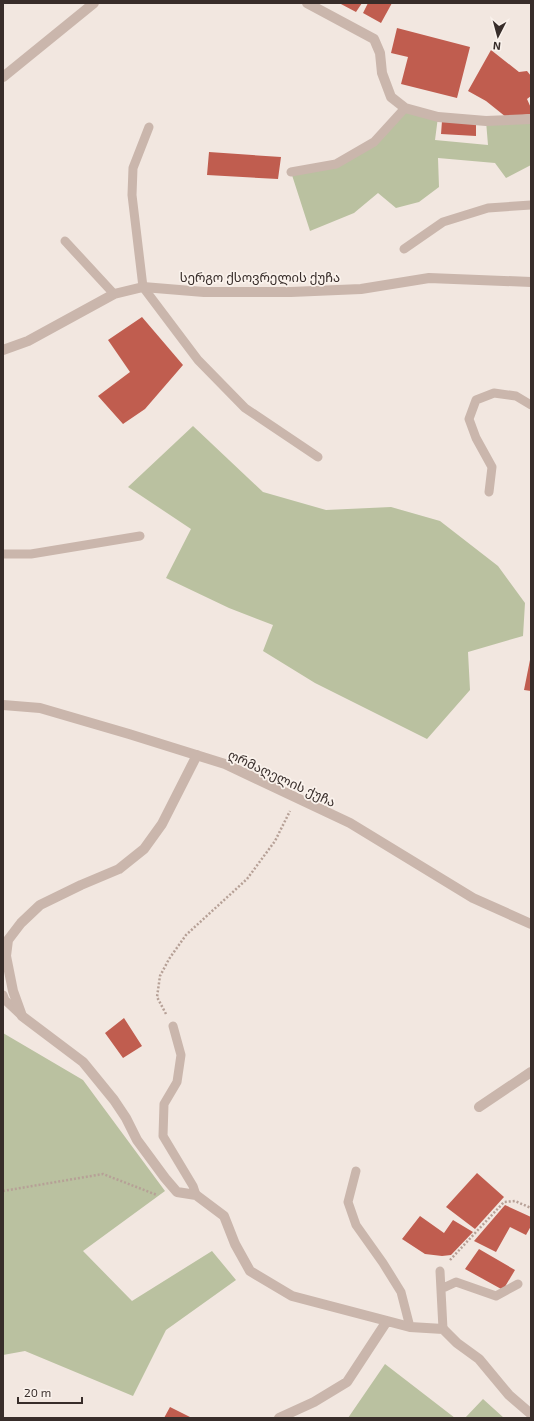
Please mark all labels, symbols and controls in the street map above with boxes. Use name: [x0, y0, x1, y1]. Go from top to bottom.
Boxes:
north arrow: [478, 16, 518, 56]
text: N: [492, 40, 502, 53]
street label: სერგო ქსოვრელის ქუჩა: [180, 269, 340, 286]
street label: ღრმაღელის ქუჩა: [225, 746, 338, 811]
scale bar: [18, 1379, 82, 1405]
text: 20 m: [24, 1385, 51, 1399]

